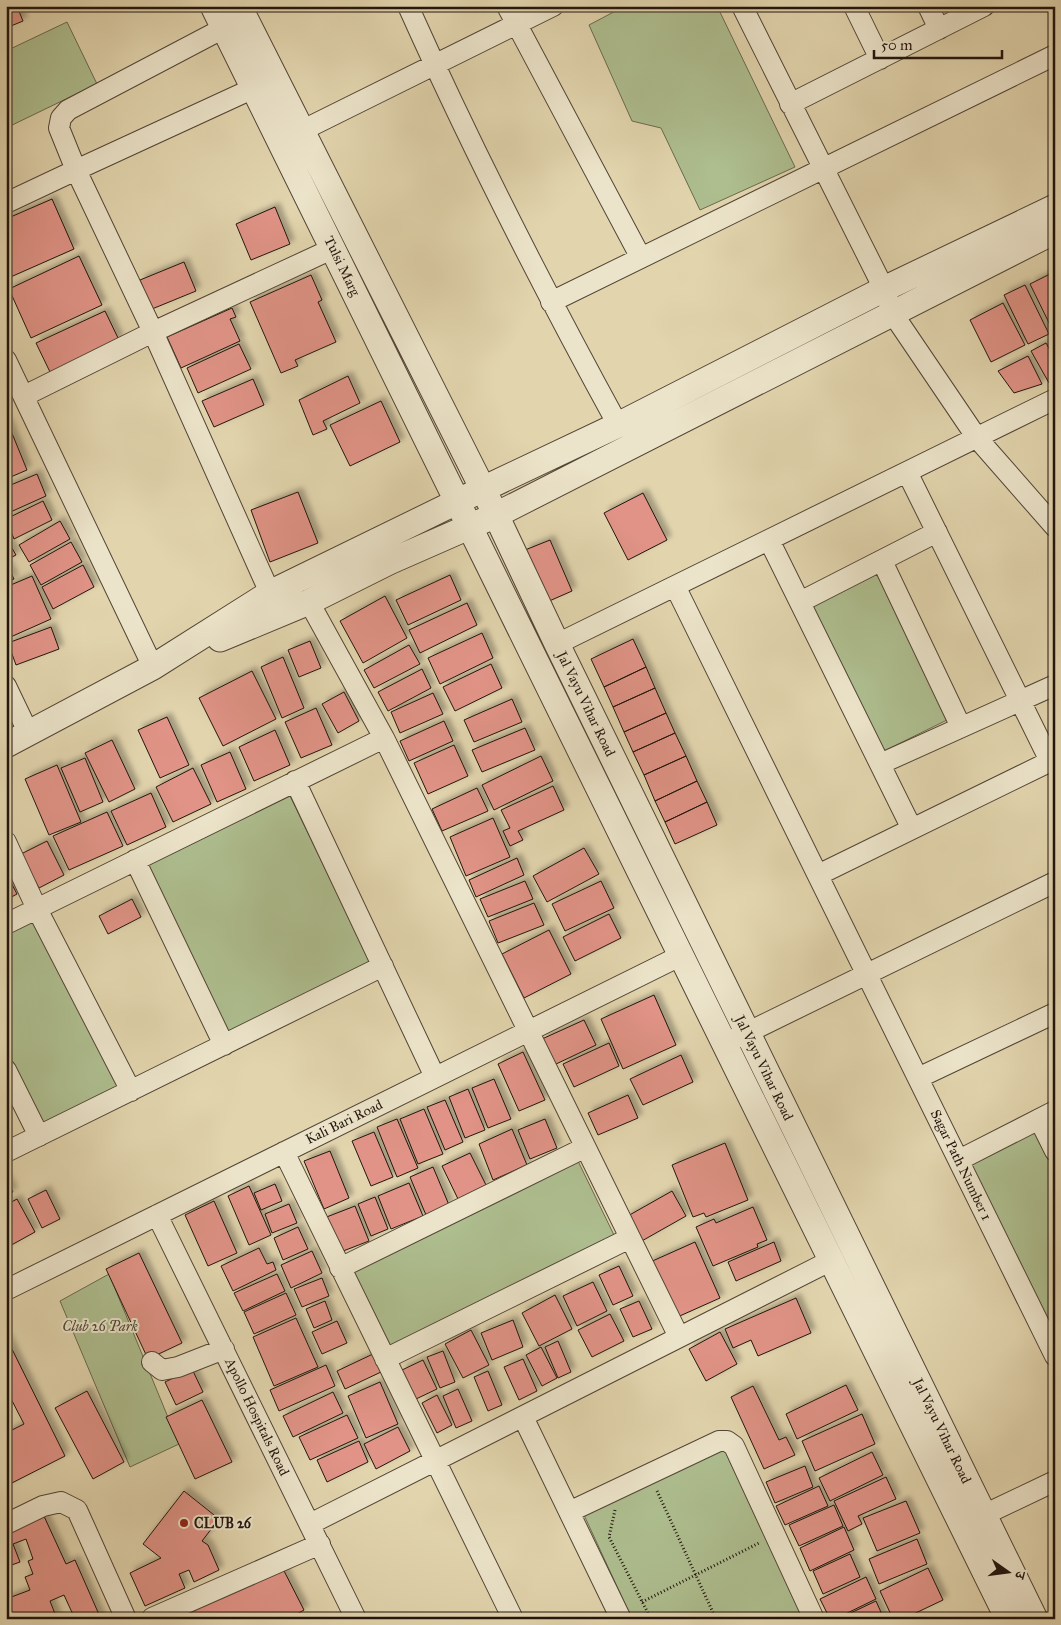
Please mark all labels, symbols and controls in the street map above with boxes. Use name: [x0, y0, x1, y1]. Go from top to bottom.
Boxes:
scale bar: [874, 28, 1001, 60]
text: 50 m: [881, 36, 913, 54]
street label: Tulsi Marg: [320, 233, 364, 299]
street label: Jal Vayu Vihar Road: [551, 647, 619, 760]
street label: Jal Vayu Vihar Road: [729, 1011, 797, 1124]
street label: Kali Bari Road: [303, 1096, 385, 1148]
street label: Sagar Path Number 1: [927, 1107, 995, 1224]
park label: Club 26 Park: [62, 1318, 139, 1335]
street label: Apollo Hospitals Road: [221, 1354, 293, 1479]
street label: Jal Vayu Vihar Road: [907, 1374, 975, 1487]
place label: CLUB 26: [194, 1515, 252, 1532]
marker: CLUB 26: [178, 1517, 190, 1529]
north arrow: [984, 1548, 1034, 1598]
text: उ: [1011, 1569, 1029, 1581]

